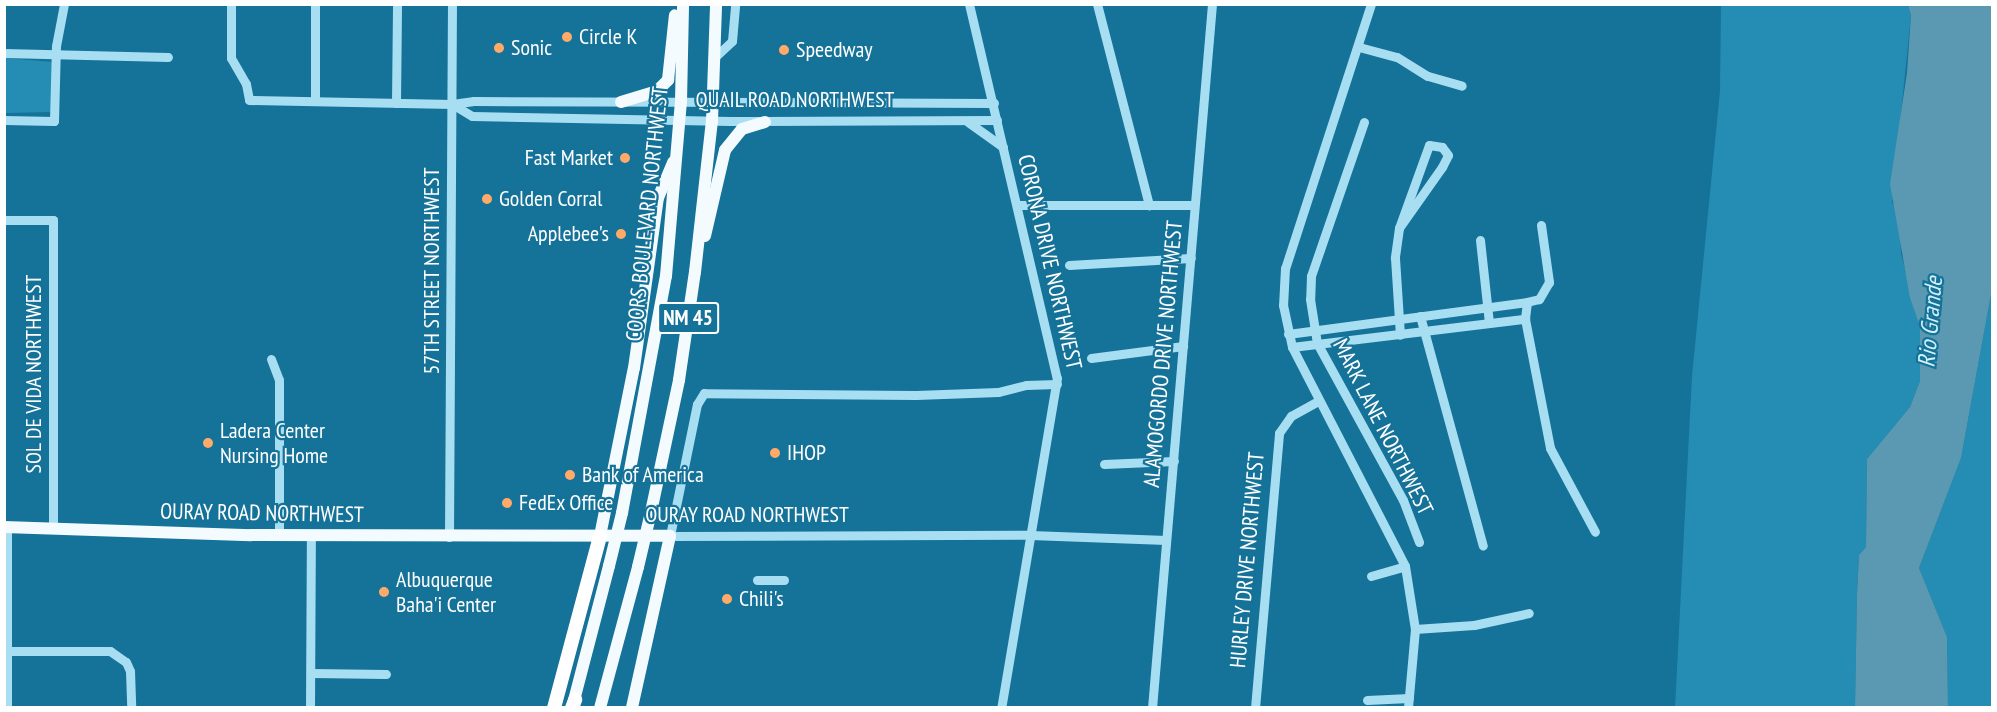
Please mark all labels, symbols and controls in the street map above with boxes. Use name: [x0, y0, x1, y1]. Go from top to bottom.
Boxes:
place label: Circle K: [579, 24, 637, 50]
marker: Circle K: [560, 30, 574, 44]
place label: Sonic: [511, 35, 552, 61]
place label: Speedway: [796, 37, 873, 63]
marker: Sonic: [492, 41, 506, 55]
marker: Speedway: [777, 43, 791, 57]
street label: COORS BOULEVARD NORTHWEST: [620, 85, 674, 343]
street label: QUAIL ROAD NORTHWEST: [695, 87, 895, 113]
place label: Fast Market: [525, 145, 613, 171]
marker: Fast Market: [618, 151, 632, 165]
street label: CORONA DRIVE NORTHWEST: [1012, 152, 1088, 372]
street label: 57TH STREET NORTHWEST: [419, 167, 445, 375]
place label: Golden Corral: [499, 186, 602, 212]
marker: Golden Corral: [480, 192, 494, 206]
street label: ALAMOGORDO DRIVE NORTHWEST: [1138, 219, 1188, 489]
place label: Applebee's: [528, 221, 609, 247]
marker: Applebee's: [614, 227, 628, 241]
street label: SOL DE VIDA NORTHWEST: [21, 274, 47, 474]
water label: Rio Grande: [1912, 275, 1948, 369]
road number: NM 45: [656, 300, 720, 336]
street label: MARK LANE NORTHWEST: [1327, 334, 1439, 520]
place label: Ladera Center Nursing Home: [220, 417, 328, 469]
marker: Ladera Center Nursing Home: [201, 436, 215, 450]
place label: IHOP: [787, 440, 826, 466]
marker: IHOP: [768, 446, 782, 460]
street label: HURLEY DRIVE NORTHWEST: [1224, 451, 1270, 669]
place label: Bank of America: [582, 462, 705, 488]
marker: Bank of America: [563, 468, 577, 482]
place label: FedEx Office: [519, 490, 614, 516]
marker: FedEx Office: [500, 496, 514, 510]
street label: OURAY ROAD NORTHWEST: [160, 498, 364, 528]
street label: OURAY ROAD NORTHWEST: [645, 502, 849, 528]
place label: Albuquerque Baha'i Center: [396, 566, 496, 618]
marker: Albuquerque Baha'i Center: [377, 585, 391, 599]
place label: Chili's: [739, 586, 784, 612]
marker: Chili's: [720, 592, 734, 606]

